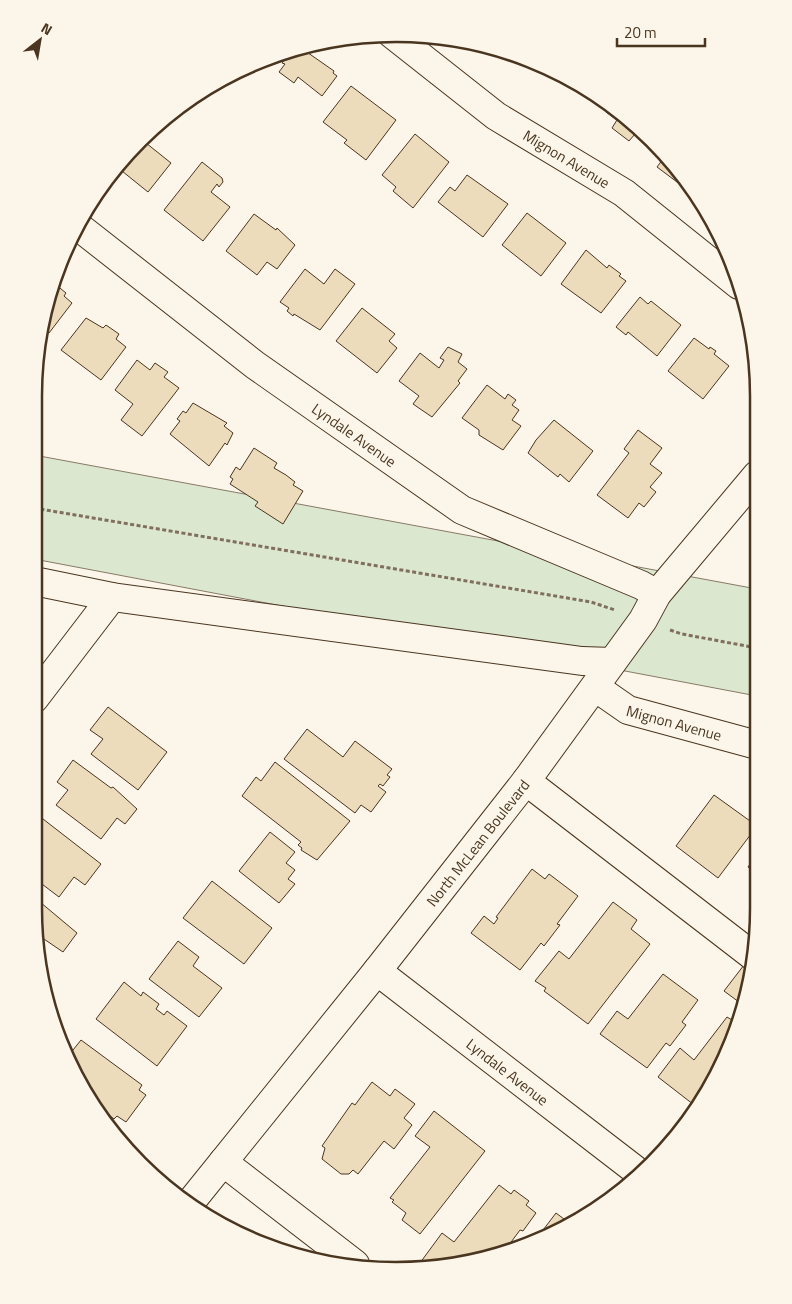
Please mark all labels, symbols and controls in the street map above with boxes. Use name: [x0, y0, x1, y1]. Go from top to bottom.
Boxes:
north arrow: [15, 15, 65, 65]
scale bar: [617, 15, 704, 47]
text: N: [37, 17, 57, 40]
text: 20 m: [624, 21, 657, 44]
street label: Mignon Avenue: [519, 123, 615, 194]
street label: Lyndale Avenue: [307, 397, 401, 472]
street label: Mignon Avenue: [624, 699, 724, 746]
street label: North McLean Boulevard: [420, 774, 535, 911]
street label: Lyndale Avenue: [462, 1032, 554, 1111]

